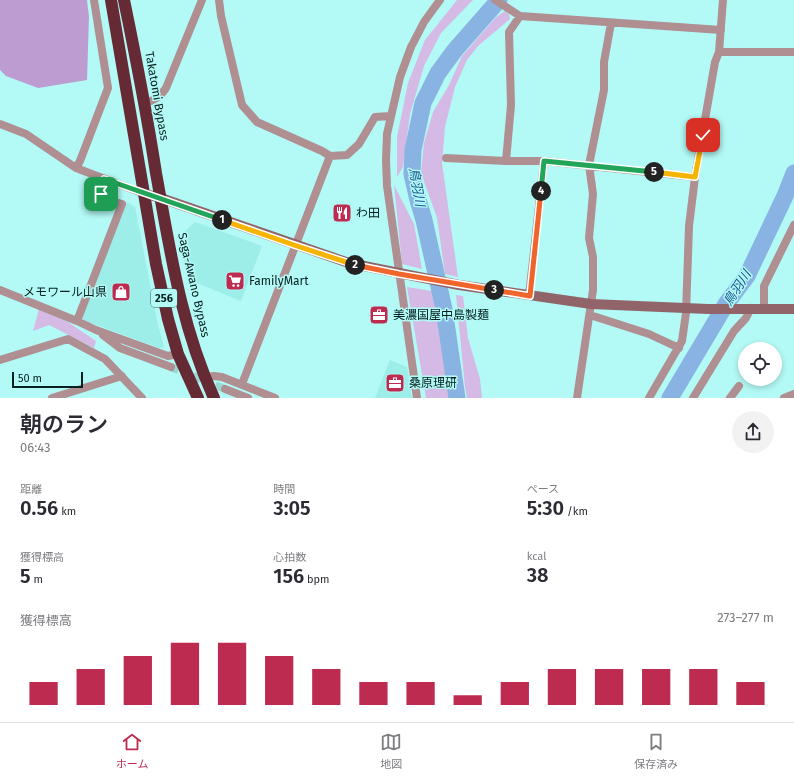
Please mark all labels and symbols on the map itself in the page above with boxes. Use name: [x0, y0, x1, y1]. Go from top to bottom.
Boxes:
street label: Takatomi Bypass: [142, 50, 172, 142]
pin: [686, 118, 720, 152]
pin: 5: [644, 162, 664, 182]
water label: 鳥羽川: [406, 166, 428, 209]
pin: [84, 177, 118, 211]
pin: 4: [531, 181, 551, 201]
restaurant icon: わ田: [331, 202, 353, 224]
place label: わ田: [356, 206, 380, 220]
pin: 1: [212, 210, 232, 230]
street label: Saga-Awano Bypass: [175, 231, 213, 339]
pin: 2: [345, 255, 365, 275]
water label: 鳥羽川: [720, 266, 755, 308]
supermarket icon: FamilyMart: [224, 270, 246, 292]
place label: FamilyMart: [249, 274, 309, 288]
pin: 3: [484, 280, 504, 300]
shop icon: メモワール山県: [110, 281, 132, 303]
place label: メモワール山県: [23, 285, 107, 299]
road number: 256: [151, 289, 177, 307]
office icon: 美濃国屋中島製麺: [368, 304, 390, 326]
place label: 美濃国屋中島製麺: [393, 308, 489, 322]
scale bar: [12, 370, 83, 389]
office icon: 桑原理研: [384, 372, 406, 394]
place label: 桑原理研: [409, 376, 457, 390]

